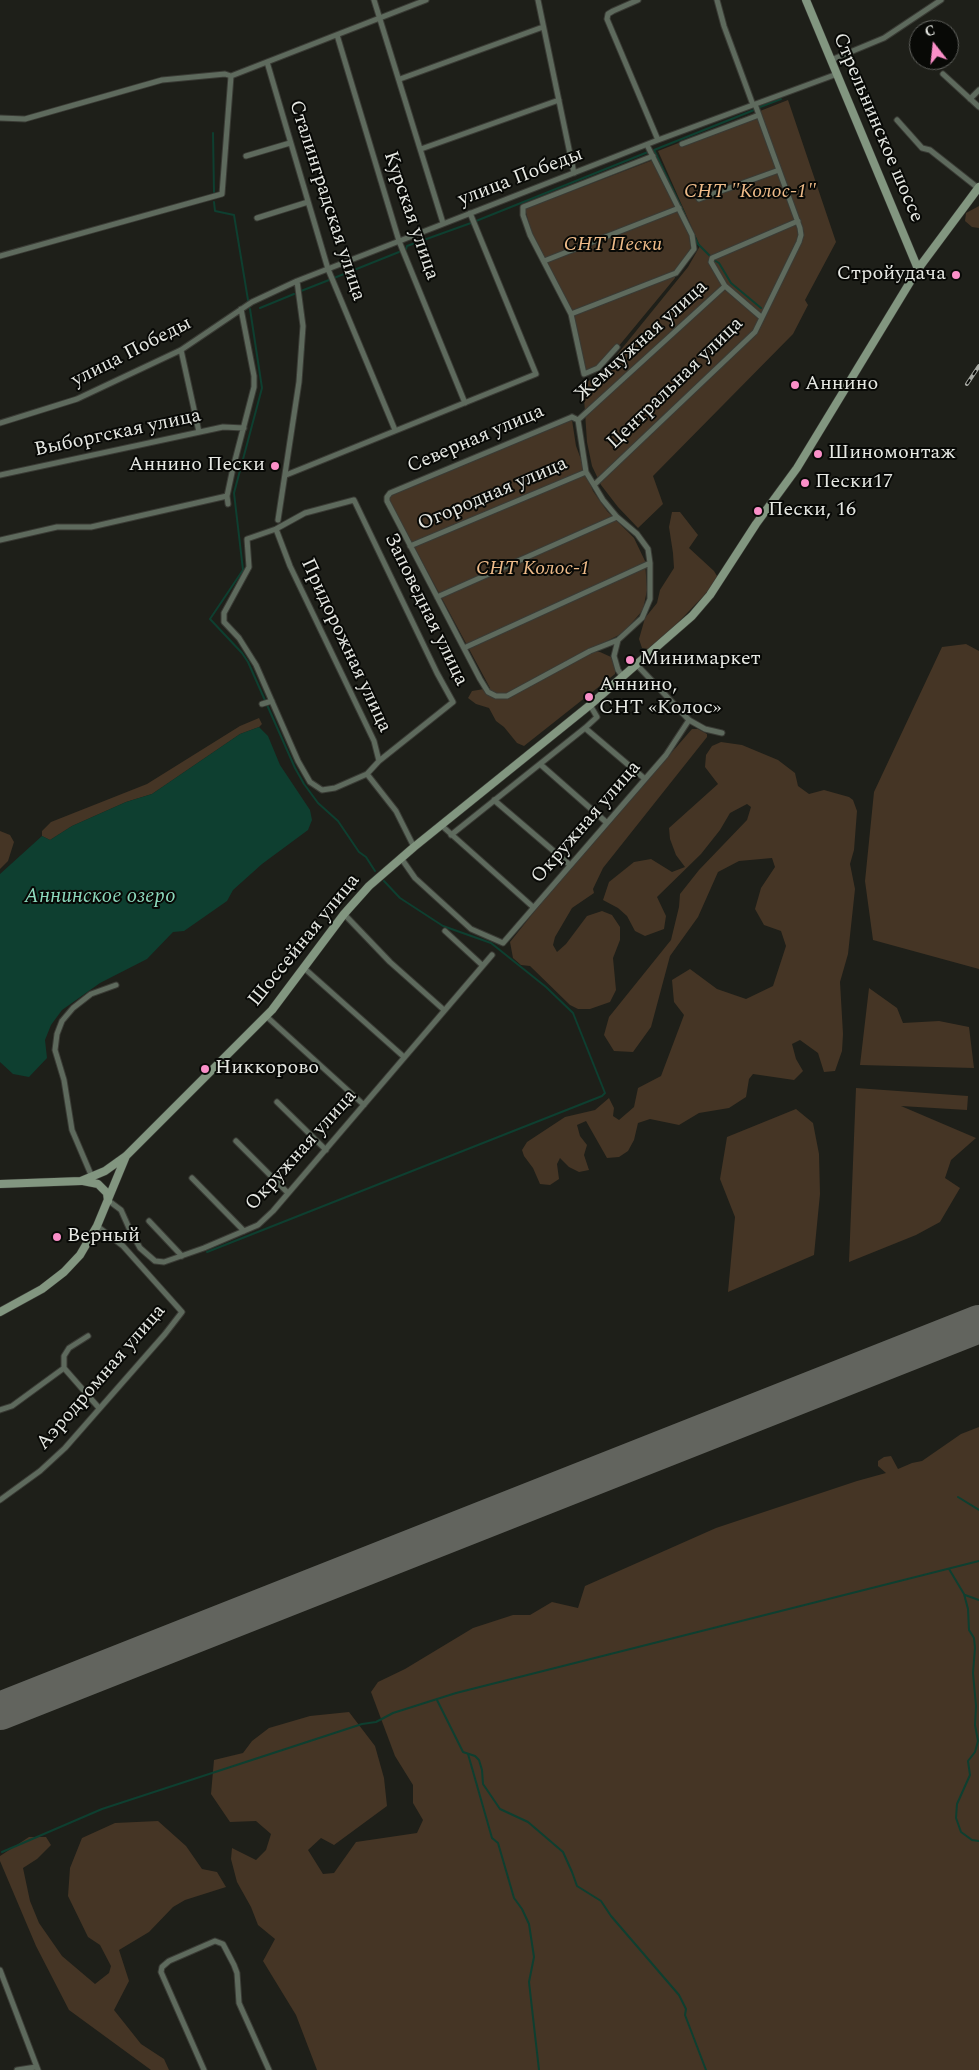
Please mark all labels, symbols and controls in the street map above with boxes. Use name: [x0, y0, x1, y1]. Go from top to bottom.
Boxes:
north arrow: [909, 20, 959, 70]
text: С: [922, 20, 938, 43]
street label: Стрельнинское шоссе: [826, 30, 928, 226]
street label: Сталинградская улица: [282, 98, 370, 304]
street label: улица Победы: [455, 143, 587, 213]
street label: Курская улица: [377, 148, 443, 284]
park label: СНТ "Колос-1": [684, 181, 816, 205]
park label: СНТ Пески: [564, 234, 662, 258]
place label: Стройудача: [837, 263, 946, 287]
marker: Стройудача: [950, 269, 962, 281]
street label: Жемчужная улица: [571, 276, 713, 408]
street label: улица Победы: [68, 312, 196, 394]
street label: Центральная улица: [603, 313, 749, 455]
place label: Аннино: [805, 373, 878, 397]
marker: Аннино: [789, 379, 801, 391]
street label: Северная улица: [404, 400, 548, 480]
street label: Выборгская улица: [32, 405, 204, 463]
place label: Шиномонтаж: [828, 442, 956, 466]
marker: Шиномонтаж: [812, 448, 824, 460]
street label: Огородная улица: [415, 453, 571, 537]
place label: Аннино Пески: [129, 454, 265, 478]
marker: Аннино Пески: [269, 460, 281, 472]
place label: Пески17: [815, 471, 893, 495]
marker: Пески17: [799, 477, 811, 489]
place label: Пески, 16: [768, 499, 856, 523]
marker: Пески, 16: [752, 505, 764, 517]
street label: Заповедная улица: [378, 530, 472, 690]
street label: Придорожная улица: [294, 555, 396, 737]
park label: СНТ Колос-1: [476, 558, 590, 582]
place label: Минимаркет: [640, 648, 761, 672]
marker: Минимаркет: [624, 654, 636, 666]
place label: Аннино, СНТ «Колос»: [599, 674, 721, 721]
marker: Аннино, СНТ «Колос»: [583, 691, 595, 703]
street label: Окружная улица: [527, 757, 647, 889]
street label: Шоссейная улица: [244, 870, 366, 1012]
water label: Аннинское озеро: [24, 885, 176, 911]
place label: Никкорово: [215, 1057, 319, 1081]
marker: Никкорово: [199, 1063, 211, 1075]
street label: Окружная улица: [241, 1085, 363, 1217]
place label: Верный: [67, 1225, 140, 1249]
marker: Верный: [51, 1231, 63, 1243]
street label: Аэродромная улица: [32, 1300, 172, 1456]

